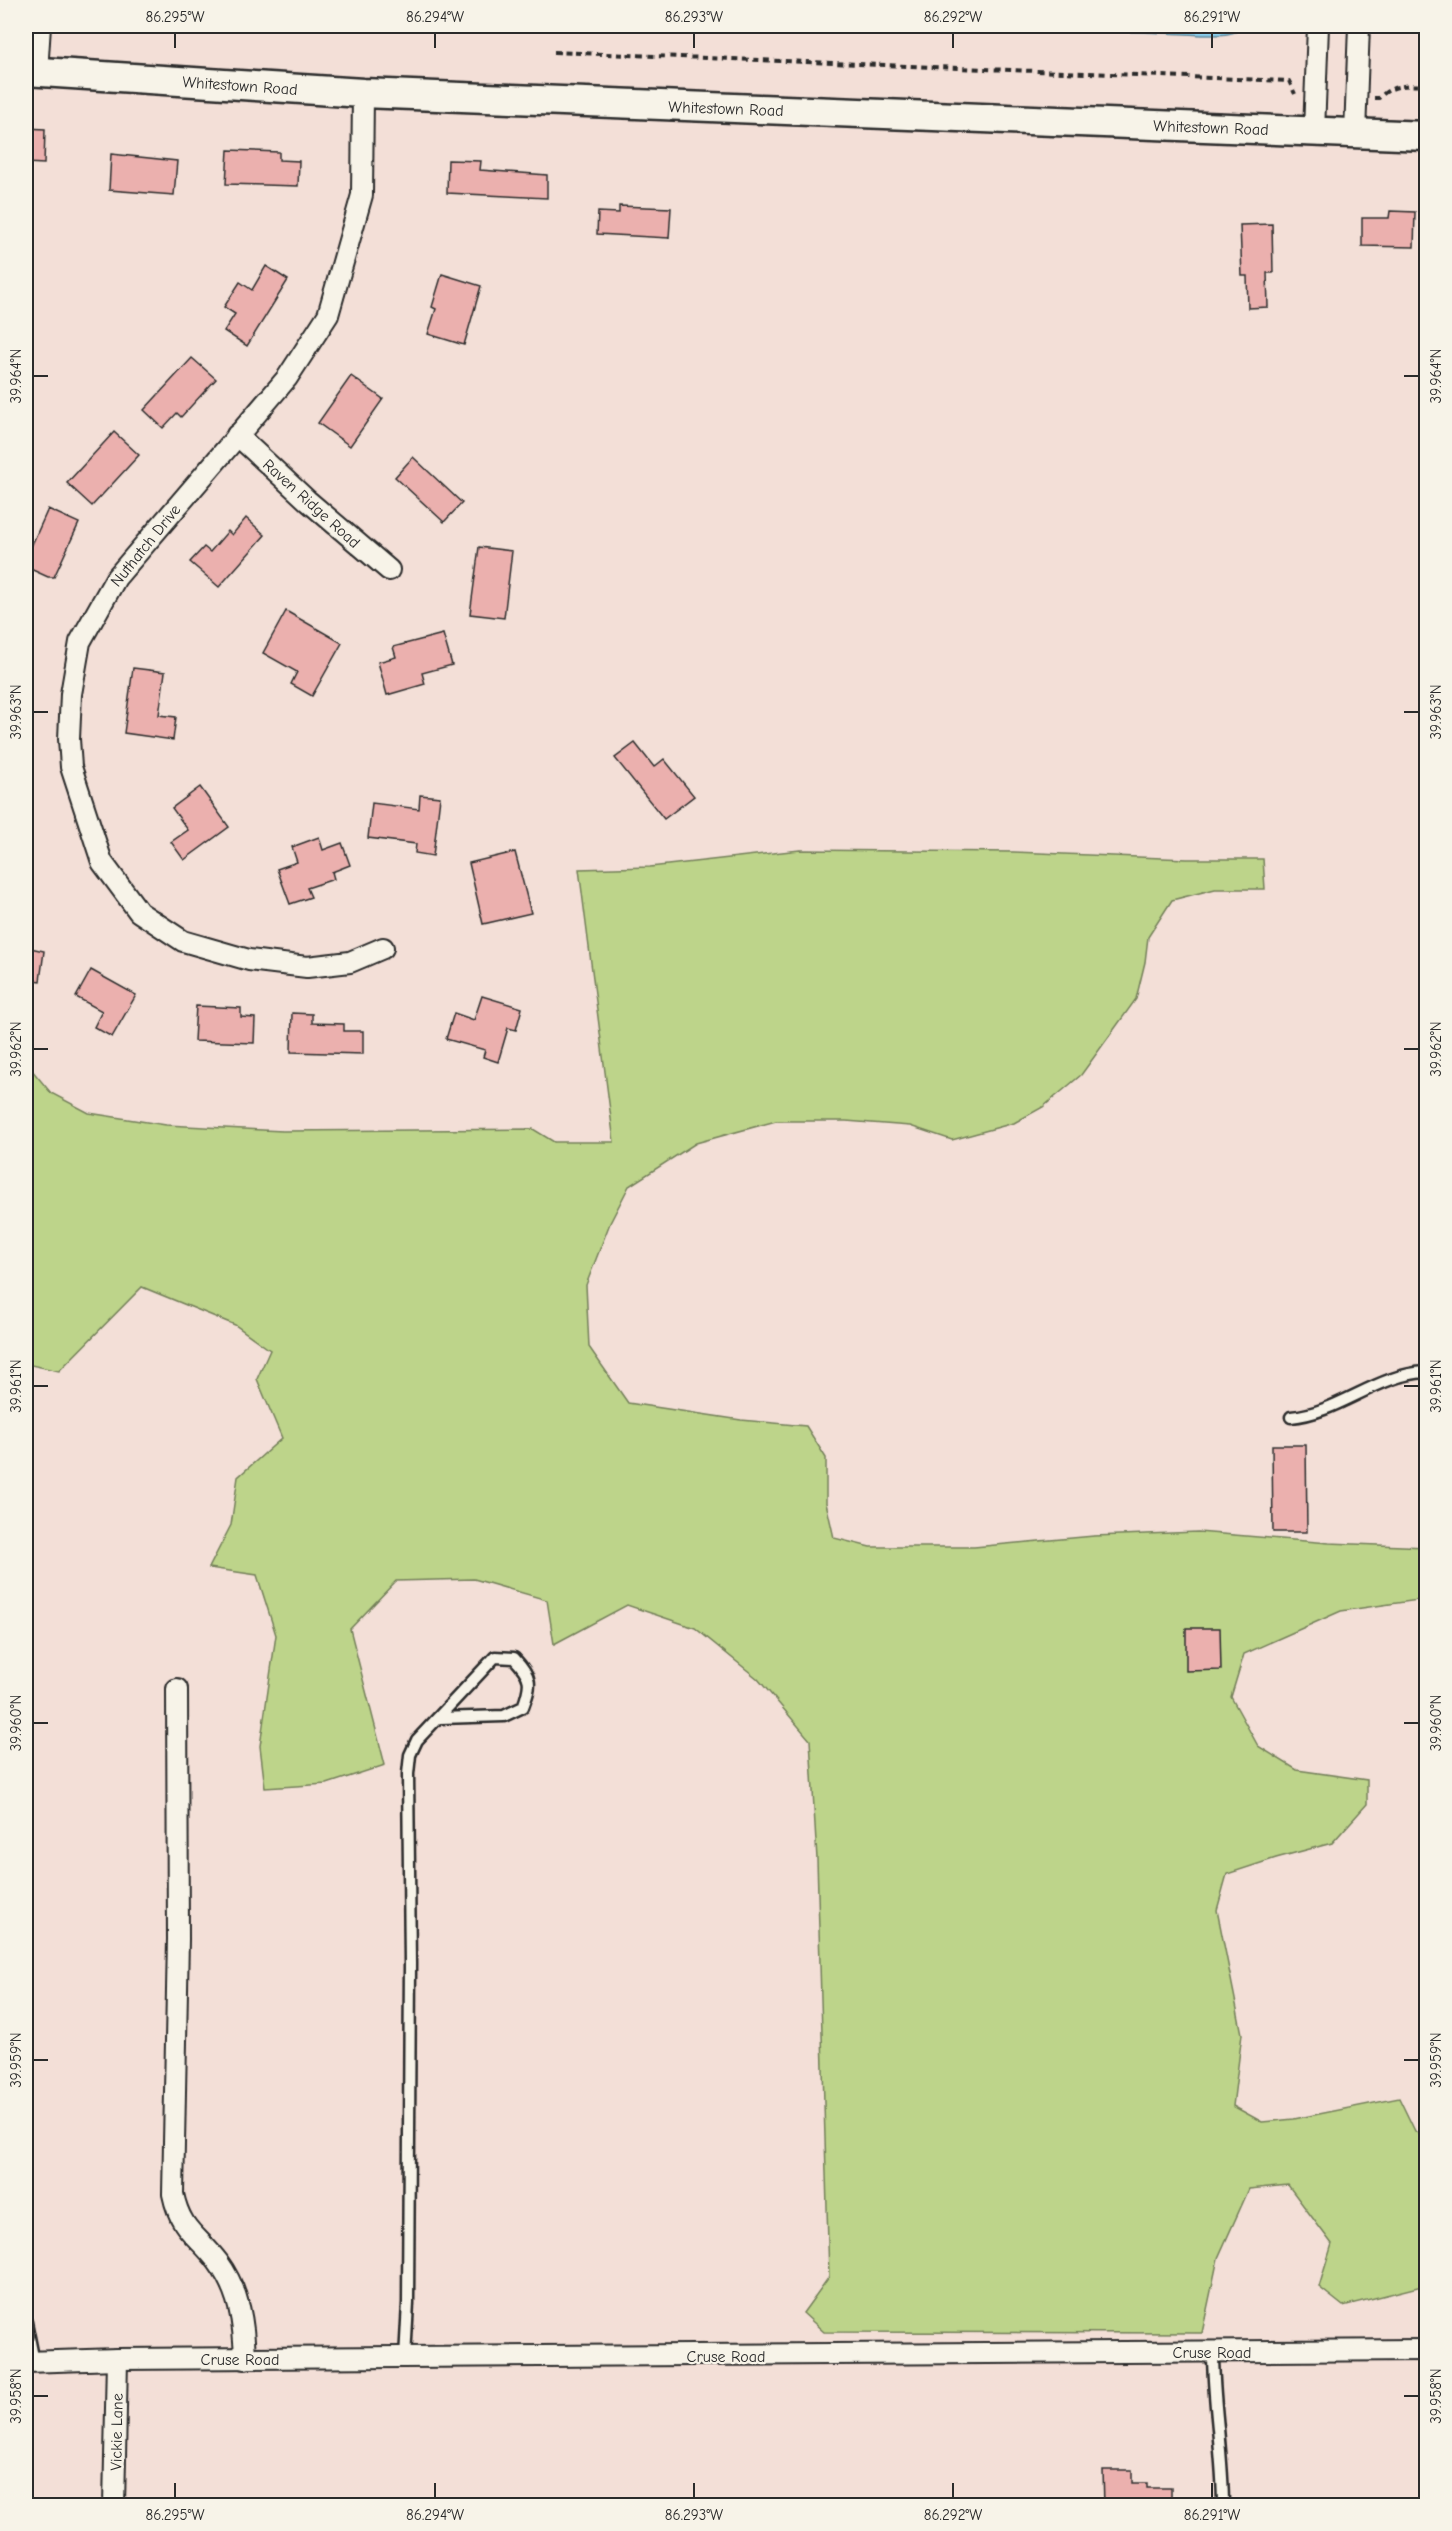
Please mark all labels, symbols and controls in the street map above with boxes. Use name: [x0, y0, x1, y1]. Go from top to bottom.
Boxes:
text: 86.295°W: [146, 8, 204, 26]
text: 86.294°W: [406, 8, 464, 26]
text: 86.293°W: [665, 8, 723, 26]
text: 86.292°W: [924, 8, 982, 26]
text: 86.291°W: [1184, 8, 1240, 26]
street label: Whitestown Road: [182, 73, 298, 99]
street label: Whitestown Road: [668, 98, 784, 120]
street label: Whitestown Road: [1153, 117, 1269, 139]
text: 39.964°N: [7, 349, 25, 403]
text: 39.964°N: [1427, 349, 1445, 403]
street label: Raven Ridge Road: [259, 455, 364, 552]
street label: Nuthatch Drive: [107, 501, 184, 590]
text: 39.963°N: [7, 684, 25, 740]
text: 39.963°N: [1427, 684, 1445, 740]
text: 39.962°N: [7, 1021, 25, 1077]
text: 39.962°N: [1427, 1021, 1445, 1077]
text: 39.961°N: [7, 1359, 25, 1413]
text: 39.961°N: [1427, 1359, 1445, 1413]
text: 39.960°N: [7, 1695, 25, 1751]
text: 39.960°N: [1427, 1695, 1445, 1751]
text: 39.959°N: [7, 2032, 25, 2088]
text: 39.959°N: [1427, 2032, 1445, 2088]
street label: Cruse Road: [1173, 2344, 1251, 2362]
street label: Cruse Road: [687, 2348, 765, 2366]
street label: Cruse Road: [201, 2351, 279, 2369]
text: 39.958°N: [7, 2368, 25, 2424]
text: 39.958°N: [1427, 2368, 1445, 2424]
street label: Vickie Lane: [107, 2393, 127, 2471]
text: 86.295°W: [146, 2506, 204, 2524]
text: 86.294°W: [406, 2506, 464, 2524]
text: 86.293°W: [665, 2506, 723, 2524]
text: 86.292°W: [924, 2506, 982, 2524]
text: 86.291°W: [1184, 2506, 1240, 2524]

